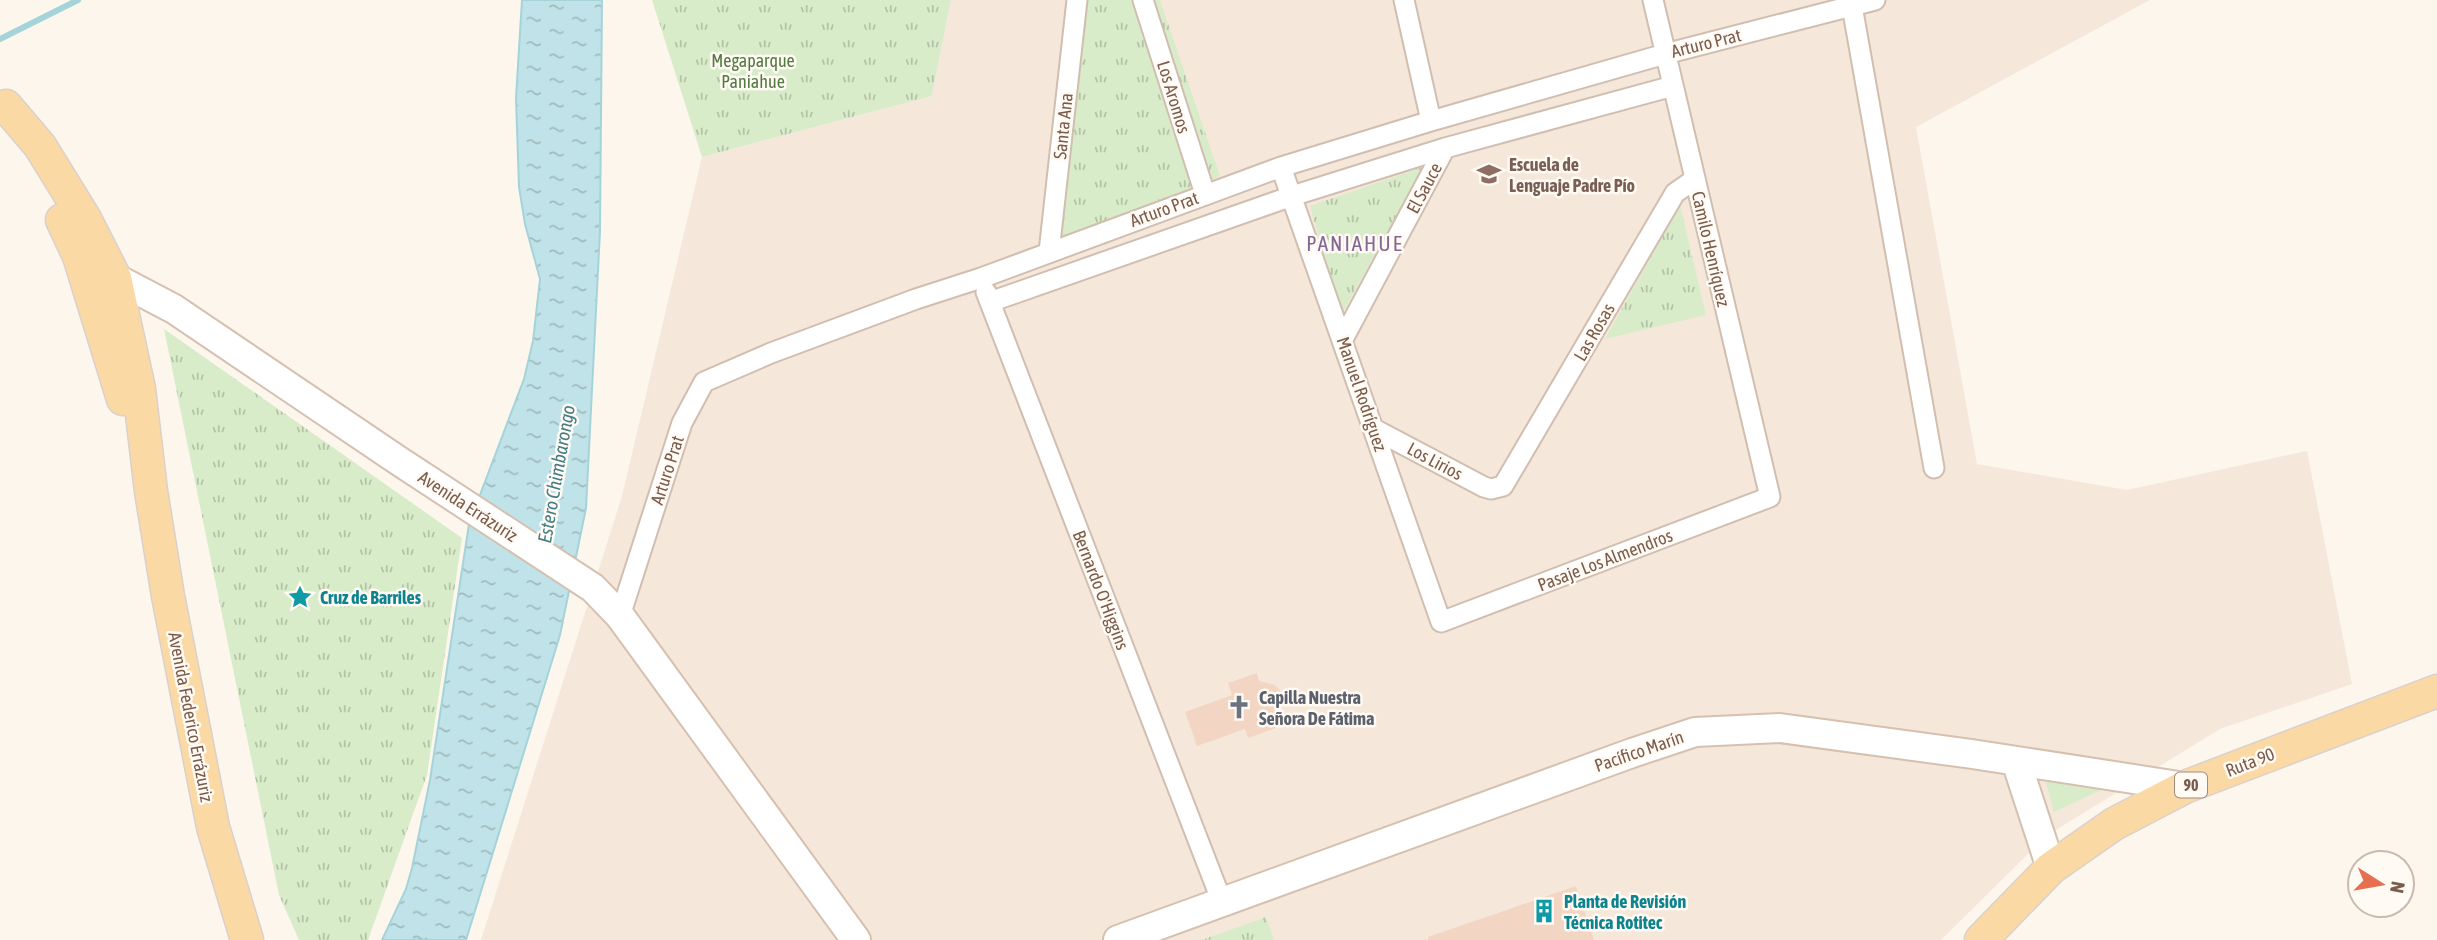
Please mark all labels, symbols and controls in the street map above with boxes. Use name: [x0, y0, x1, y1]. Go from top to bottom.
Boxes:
street label: Arturo Prat: [1669, 24, 1743, 62]
park label: Megaparque Paniahue: [711, 50, 795, 92]
street label: Los Aromos: [1153, 58, 1195, 136]
street label: Santa Ana: [1049, 92, 1077, 160]
place label: Escuela de Lenguaje Padre Pío: [1509, 154, 1635, 196]
street label: El Sauce: [1402, 159, 1446, 217]
school or university icon: Escuela de Lenguaje Padre Pío: [1475, 160, 1503, 188]
street label: Arturo Prat: [1127, 187, 1201, 231]
street label: Camilo Henríquez: [1688, 189, 1735, 309]
district label: PANIAHUE: [1306, 231, 1404, 255]
street label: Las Rosas: [1569, 300, 1619, 364]
street label: Manuel Rodríguez: [1333, 334, 1392, 455]
water label: Estero Chimbarongo: [533, 403, 579, 545]
street label: Arturo Prat: [646, 433, 688, 507]
street label: Los Lirios: [1404, 438, 1466, 484]
street label: Avenida Errázuriz: [415, 466, 522, 546]
street label: Pasaje Los Almendros: [1535, 525, 1675, 595]
street label: Bernardo O'Higgins: [1069, 527, 1133, 653]
place icon: Cruz de Barriles: [286, 583, 314, 611]
place label: Cruz de Barriles: [320, 587, 422, 608]
street label: Avenida Federico Errázuriz: [164, 630, 218, 804]
place label: Capilla Nuestra Señora De Fátima: [1259, 687, 1374, 729]
church icon: Capilla Nuestra Señora De Fátima: [1225, 693, 1253, 721]
street label: Pacífico Marín: [1592, 726, 1686, 776]
street label: Ruta 90: [2223, 743, 2277, 781]
road number: 90: [2175, 772, 2207, 798]
north arrow: [2346, 849, 2416, 919]
text: N: [2386, 880, 2410, 895]
place label: Planta de Revisión Técnica Rotitec: [1564, 891, 1686, 933]
building icon: Planta de Revisión Técnica Rotitec: [1530, 897, 1558, 925]

